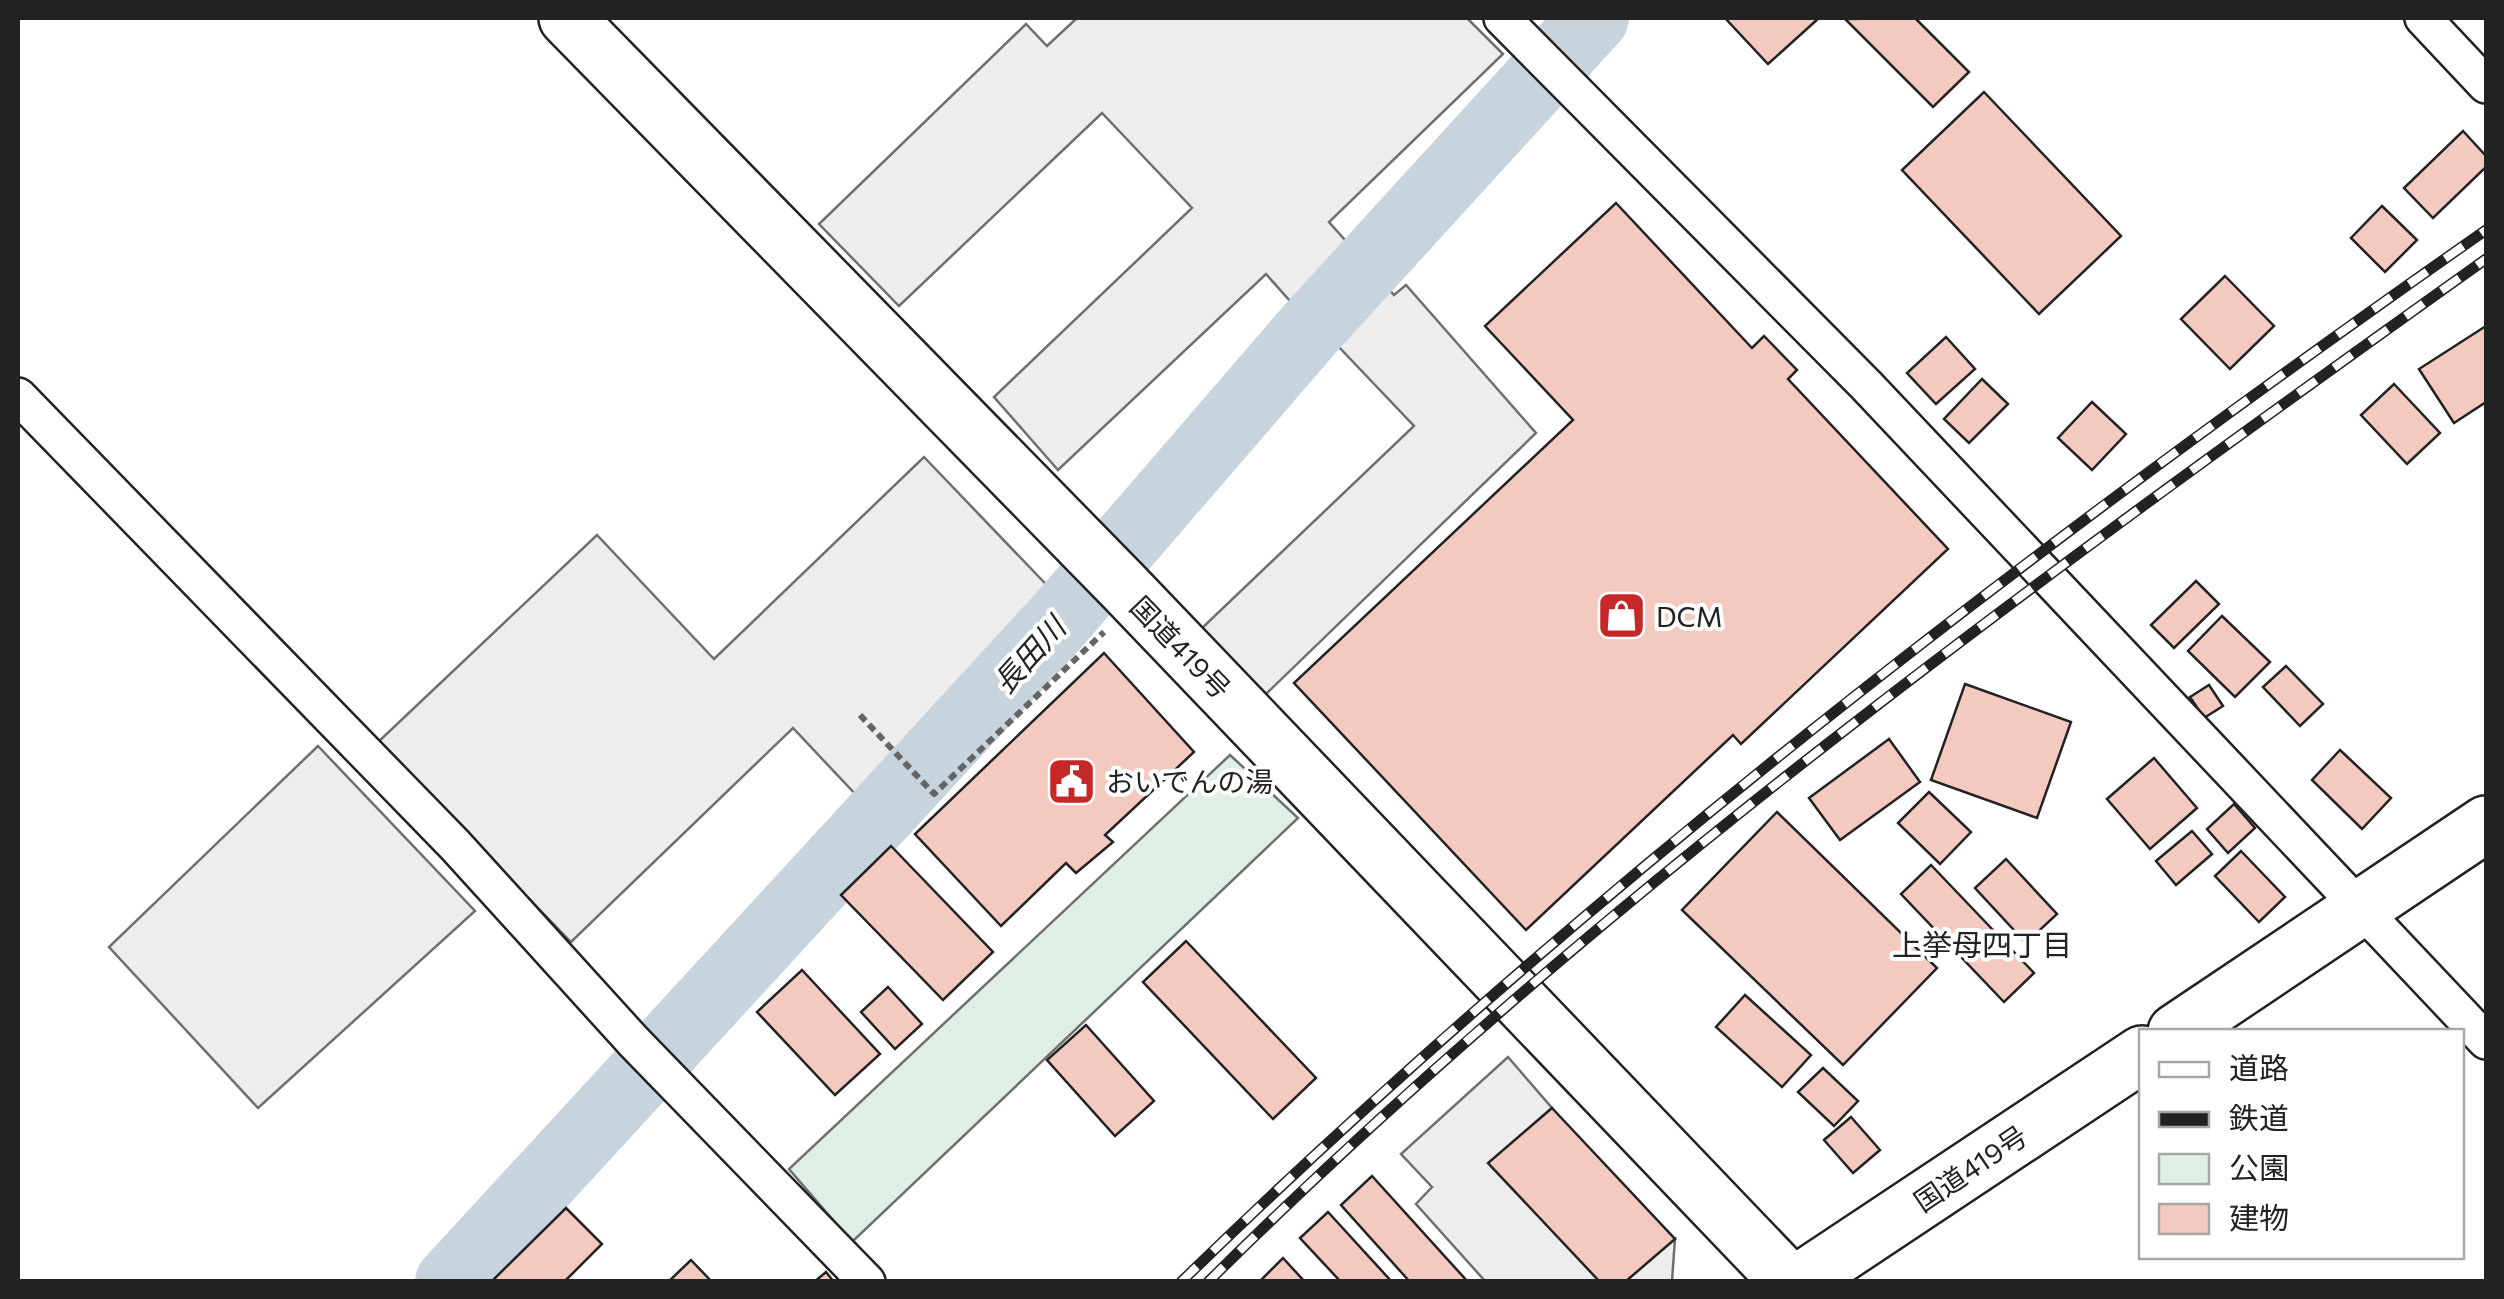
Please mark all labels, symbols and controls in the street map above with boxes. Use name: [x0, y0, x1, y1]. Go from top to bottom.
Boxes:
street label: 国道419号: [1124, 589, 1238, 705]
shop icon: DCM: [1595, 590, 1647, 642]
place label: DCM: [1656, 599, 1723, 633]
water label: 長田川: [984, 606, 1074, 700]
public building icon: おいでんの湯: [1045, 755, 1097, 807]
place label: おいでんの湯: [1106, 764, 1273, 798]
district label: 上挙母四丁目: [1892, 925, 2072, 962]
legend: [2139, 1029, 2464, 1259]
text: 道路: [2229, 1048, 2289, 1085]
text: 鉄道: [2229, 1098, 2289, 1135]
street label: 国道419号: [1907, 1118, 2033, 1218]
text: 公園: [2229, 1148, 2289, 1185]
text: 建物: [2229, 1198, 2289, 1235]

